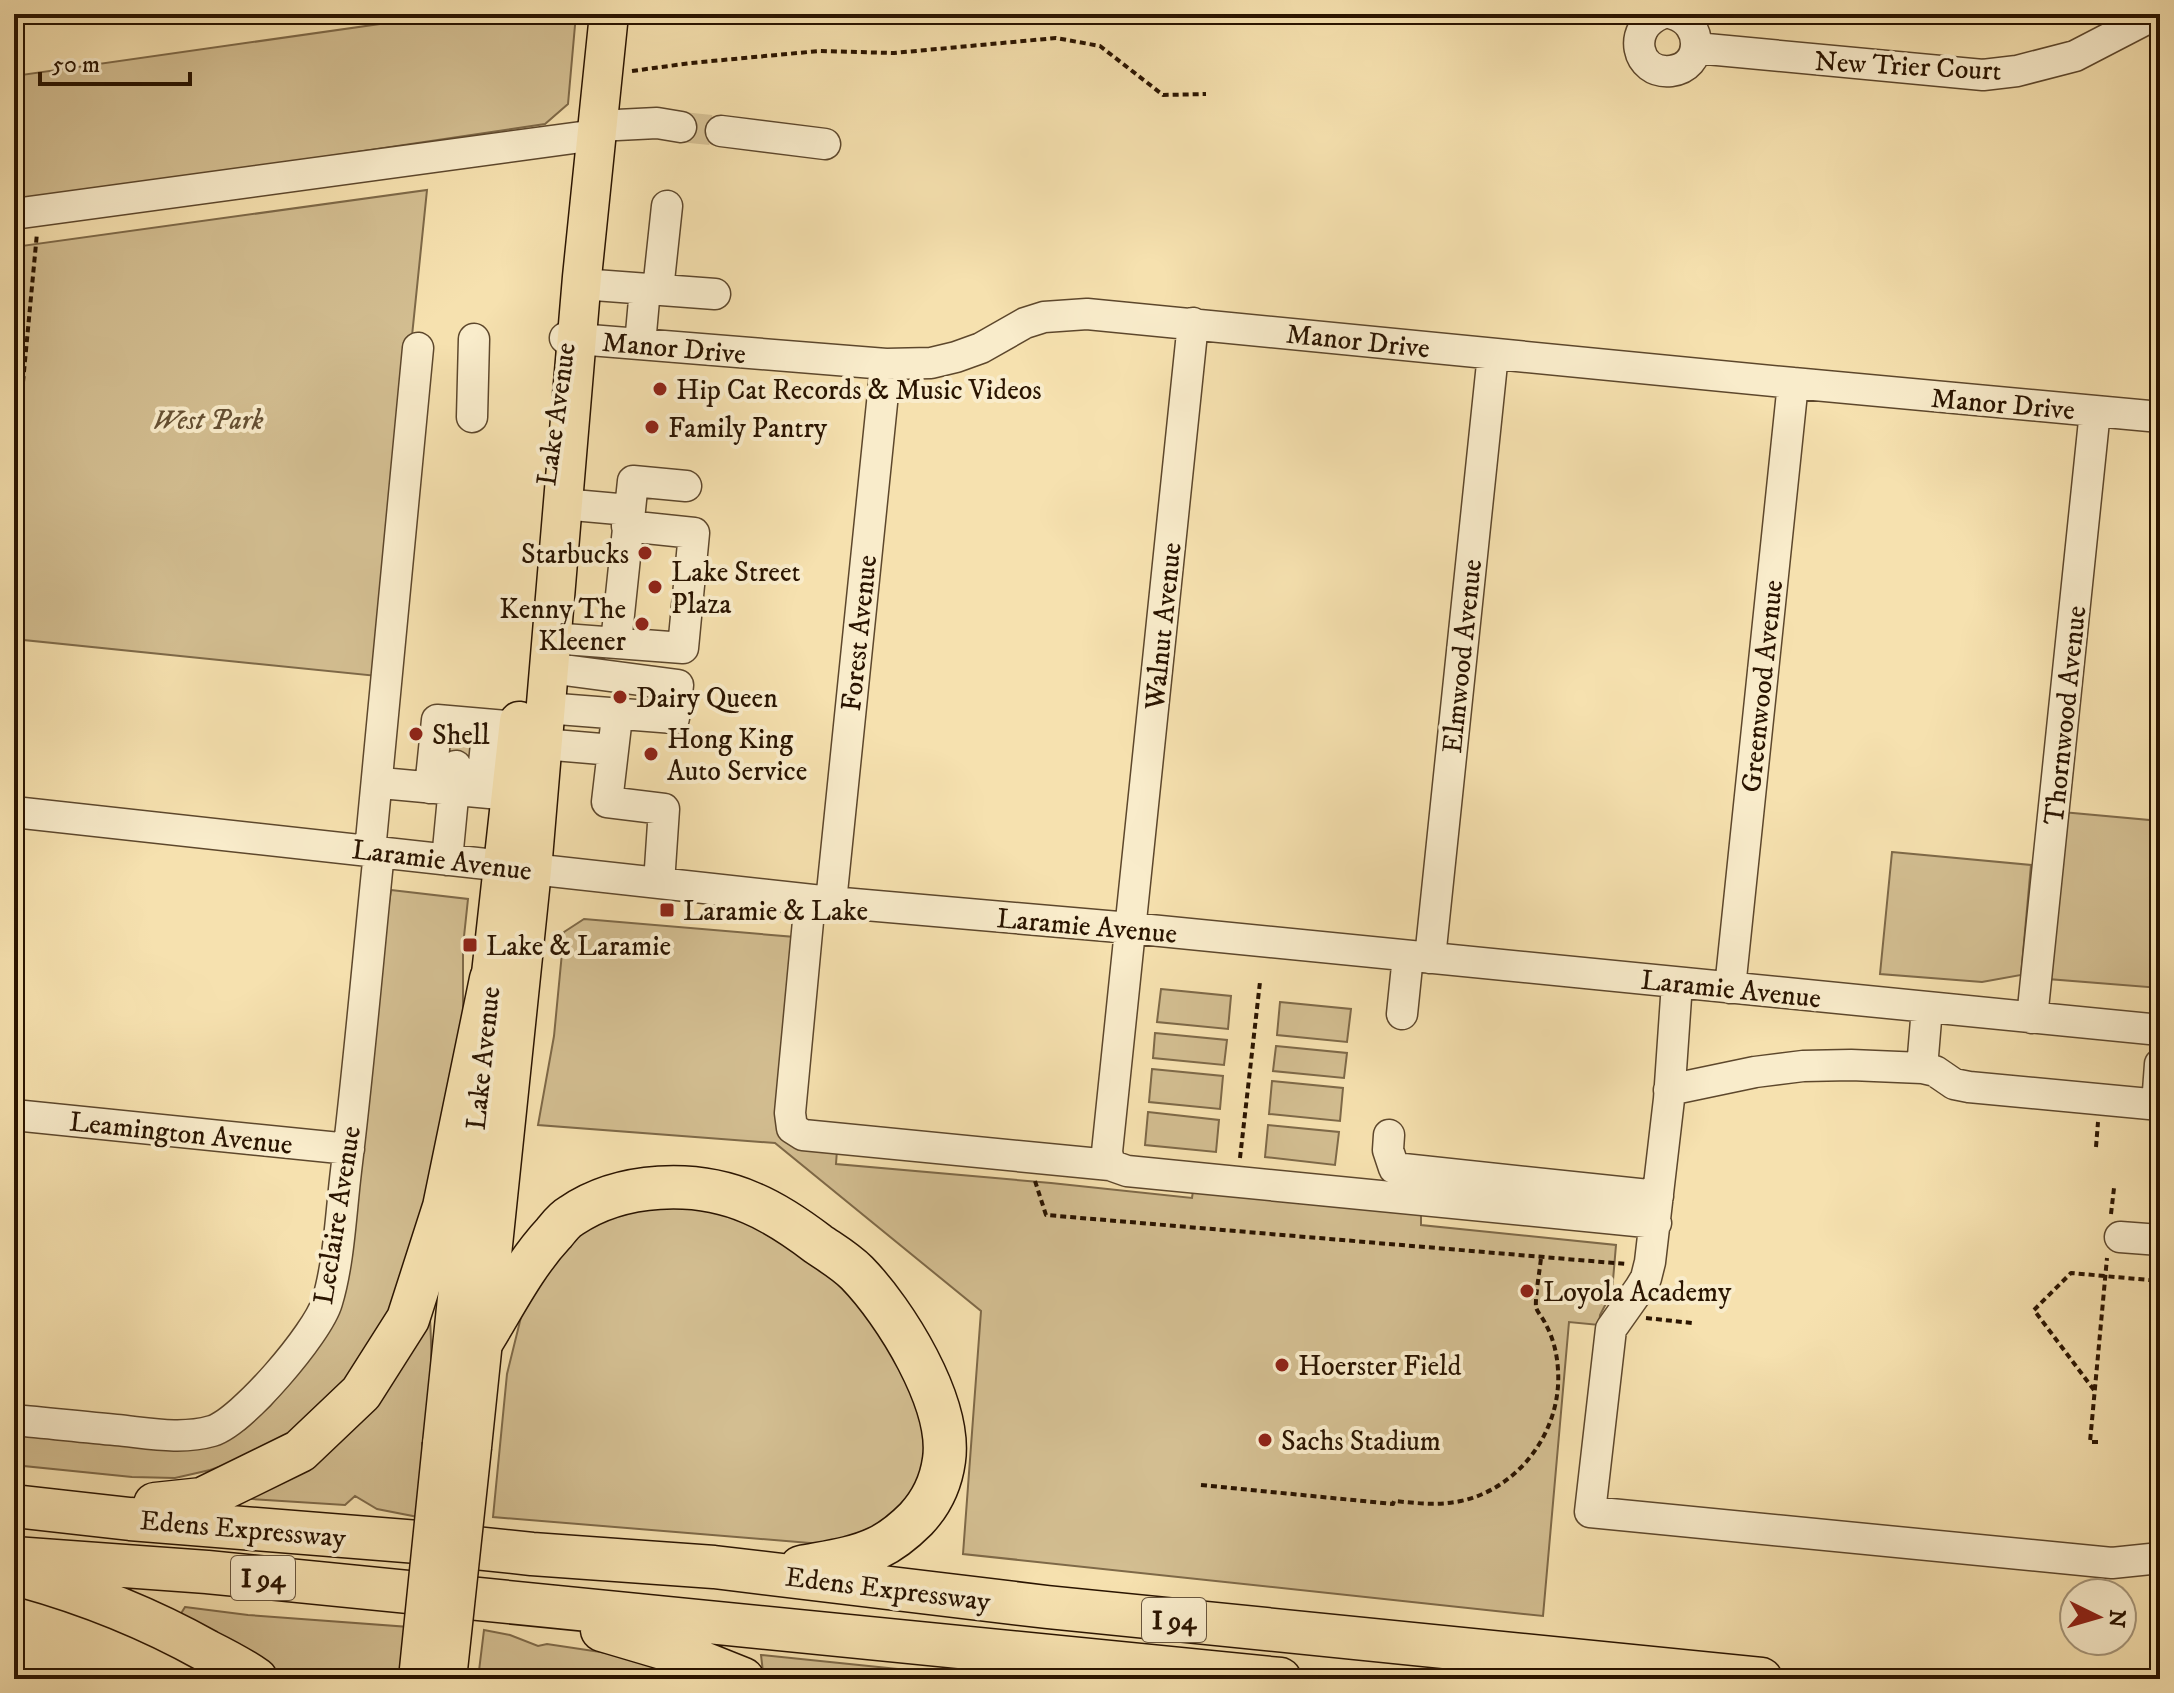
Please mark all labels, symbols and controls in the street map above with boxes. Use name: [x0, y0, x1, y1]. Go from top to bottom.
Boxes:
scale bar: [40, 36, 190, 86]
street label: New Trier Court: [1814, 44, 2002, 89]
text: 50 m: [52, 50, 100, 80]
street label: Manor Drive: [1284, 317, 1431, 366]
street label: Manor Drive: [600, 325, 747, 372]
street label: Lake Avenue: [529, 340, 584, 488]
place label: Hip Cat Records & Music Videos: [676, 373, 1042, 408]
marker: Hip Cat Records & Music Videos: [651, 380, 669, 398]
street label: Manor Drive: [1929, 381, 2076, 428]
park label: West Park: [153, 403, 264, 438]
place label: Family Pantry: [668, 411, 828, 446]
marker: Family Pantry: [643, 418, 661, 436]
place label: Starbucks: [521, 537, 629, 572]
street label: Walnut Avenue: [1137, 541, 1190, 713]
marker: Starbucks: [636, 544, 654, 562]
street label: Forest Avenue: [834, 553, 885, 713]
place label: Lake Street Plaza: [671, 555, 801, 622]
street label: Elmwood Avenue: [1435, 557, 1490, 755]
marker: Lake Street Plaza: [646, 578, 664, 596]
street label: Greenwood Avenue: [1734, 578, 1791, 794]
place label: Kenny The Kleener: [499, 592, 627, 659]
street label: Thornwood Avenue: [2037, 604, 2094, 826]
marker: Kenny The Kleener: [633, 615, 651, 633]
place label: Dairy Queen: [636, 681, 778, 716]
marker: Dairy Queen: [611, 688, 629, 706]
place label: Shell: [432, 718, 490, 753]
place label: Hong King Auto Service: [667, 722, 807, 789]
marker: Shell: [407, 725, 425, 743]
marker: Hong King Auto Service: [642, 745, 660, 763]
street label: Laramie Avenue: [350, 832, 534, 889]
place label: Laramie & Lake: [683, 894, 868, 929]
marker: Laramie & Lake: [658, 901, 676, 919]
street label: Laramie Avenue: [995, 901, 1179, 952]
place label: Lake & Laramie: [486, 929, 671, 964]
marker: Lake & Laramie: [461, 936, 479, 954]
street label: Laramie Avenue: [1639, 963, 1823, 1016]
street label: Lake Avenue: [459, 985, 508, 1132]
street label: Leamington Avenue: [68, 1104, 294, 1163]
street label: Leclaire Avenue: [306, 1124, 369, 1307]
place label: Loyola Academy: [1543, 1275, 1732, 1310]
marker: Loyola Academy: [1518, 1282, 1536, 1300]
place label: Hoerster Field: [1298, 1349, 1461, 1384]
marker: Hoerster Field: [1273, 1356, 1291, 1374]
place label: Sachs Stadium: [1281, 1424, 1441, 1459]
marker: Sachs Stadium: [1256, 1431, 1274, 1449]
street label: Edens Expressway: [138, 1503, 348, 1556]
road number: I 94: [231, 1556, 295, 1600]
street label: Edens Expressway: [783, 1560, 993, 1620]
north arrow: [2058, 1577, 2138, 1657]
road number: I 94: [1142, 1598, 1206, 1642]
text: N: [2102, 1608, 2131, 1629]

